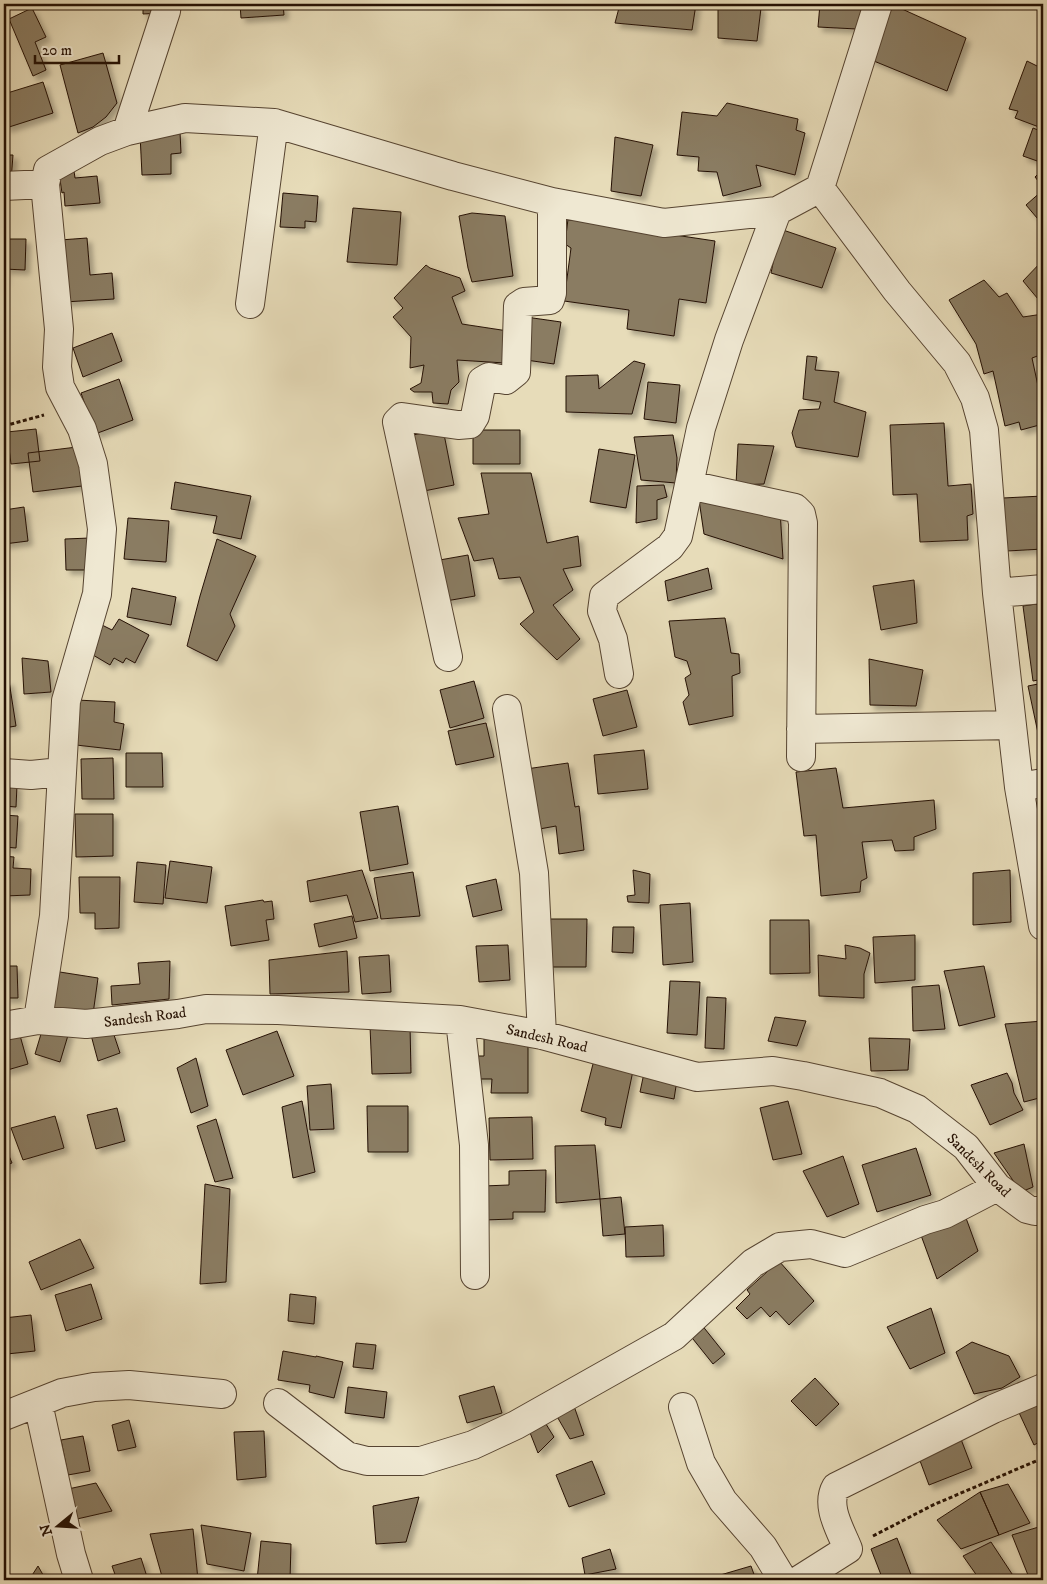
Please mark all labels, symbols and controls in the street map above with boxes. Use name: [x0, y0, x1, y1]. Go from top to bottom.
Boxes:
scale bar: [35, 32, 119, 64]
text: 20 m: [42, 41, 72, 60]
street label: Sandesh Road: [103, 1003, 188, 1032]
street label: Sandesh Road: [504, 1020, 590, 1057]
street label: Sandesh Road: [943, 1129, 1015, 1202]
north arrow: [32, 1502, 82, 1552]
text: N: [36, 1521, 57, 1538]

